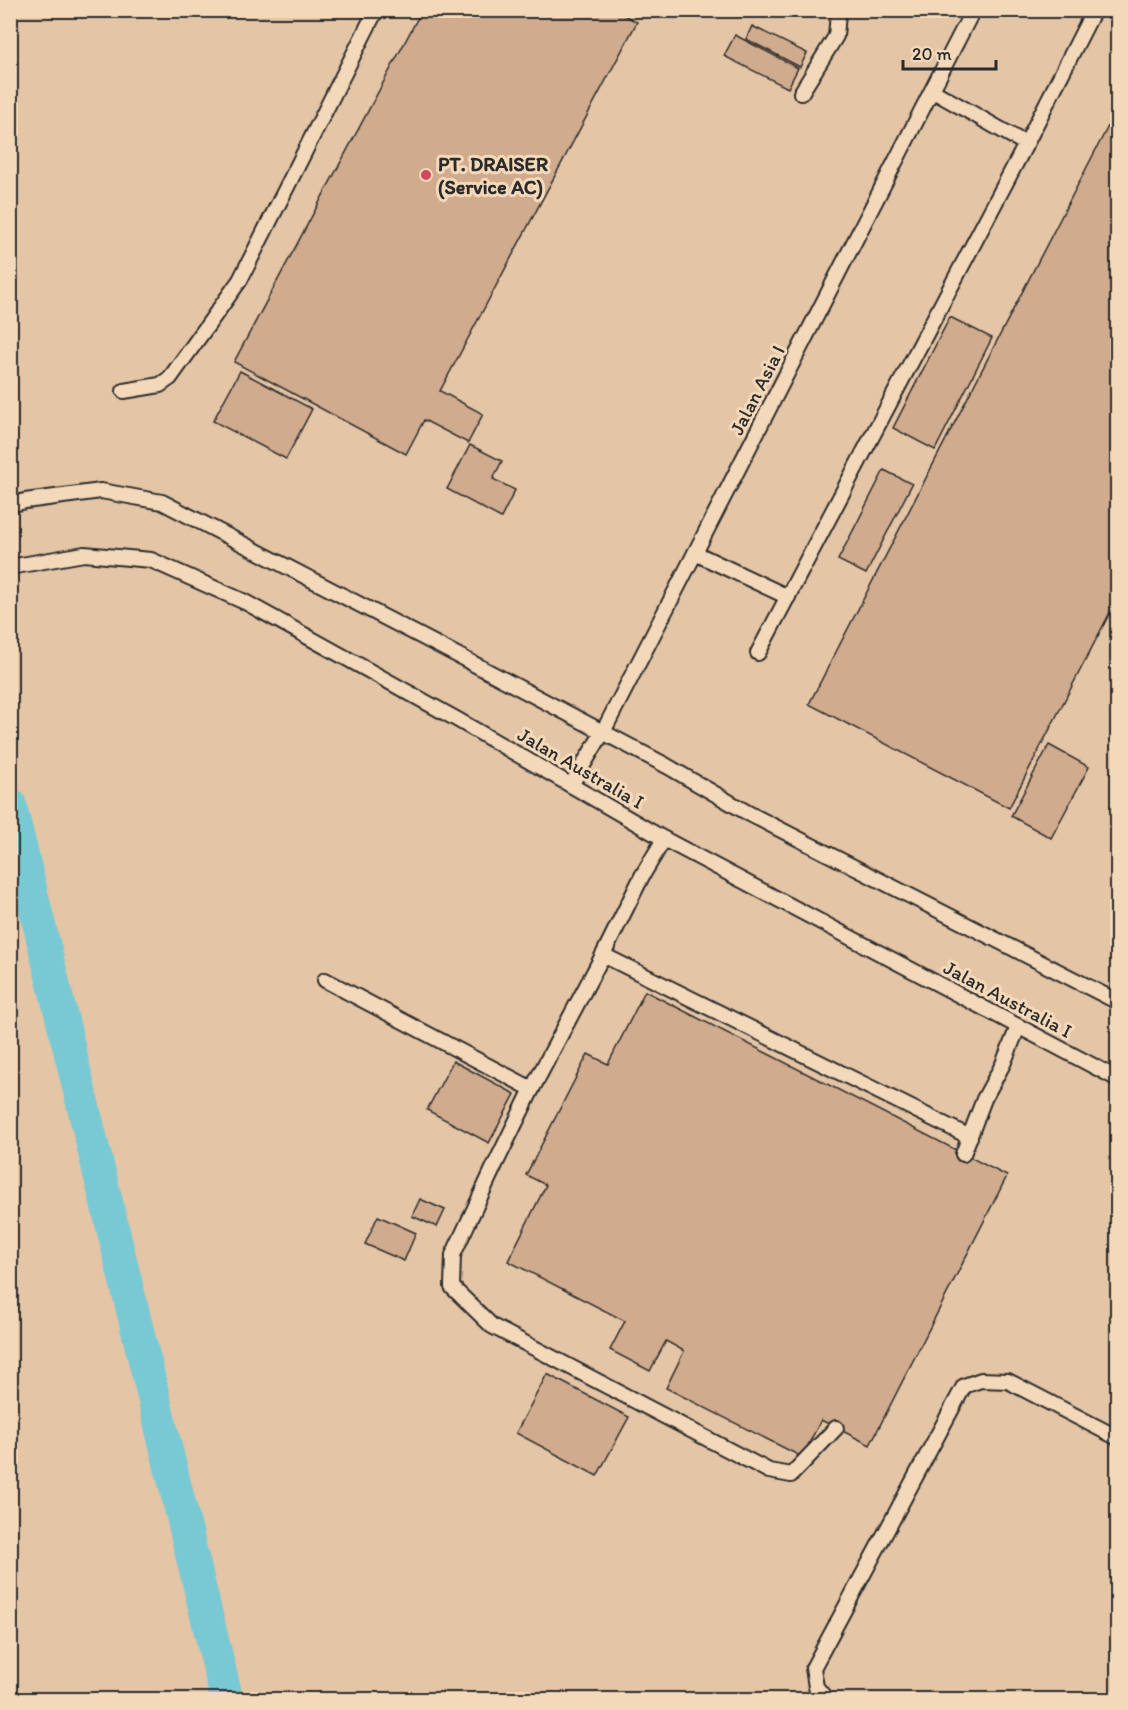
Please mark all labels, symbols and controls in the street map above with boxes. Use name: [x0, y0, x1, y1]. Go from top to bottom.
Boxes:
scale bar: [903, 33, 996, 71]
text: 20 m: [912, 43, 952, 65]
place label: PT. DRAISER (Service AC): [438, 152, 548, 200]
marker: PT. DRAISER (Service AC): [419, 168, 433, 182]
street label: Jalan Asia I: [724, 341, 790, 439]
street label: Jalan Australia I: [514, 722, 648, 814]
street label: Jalan Australia I: [940, 955, 1076, 1043]

